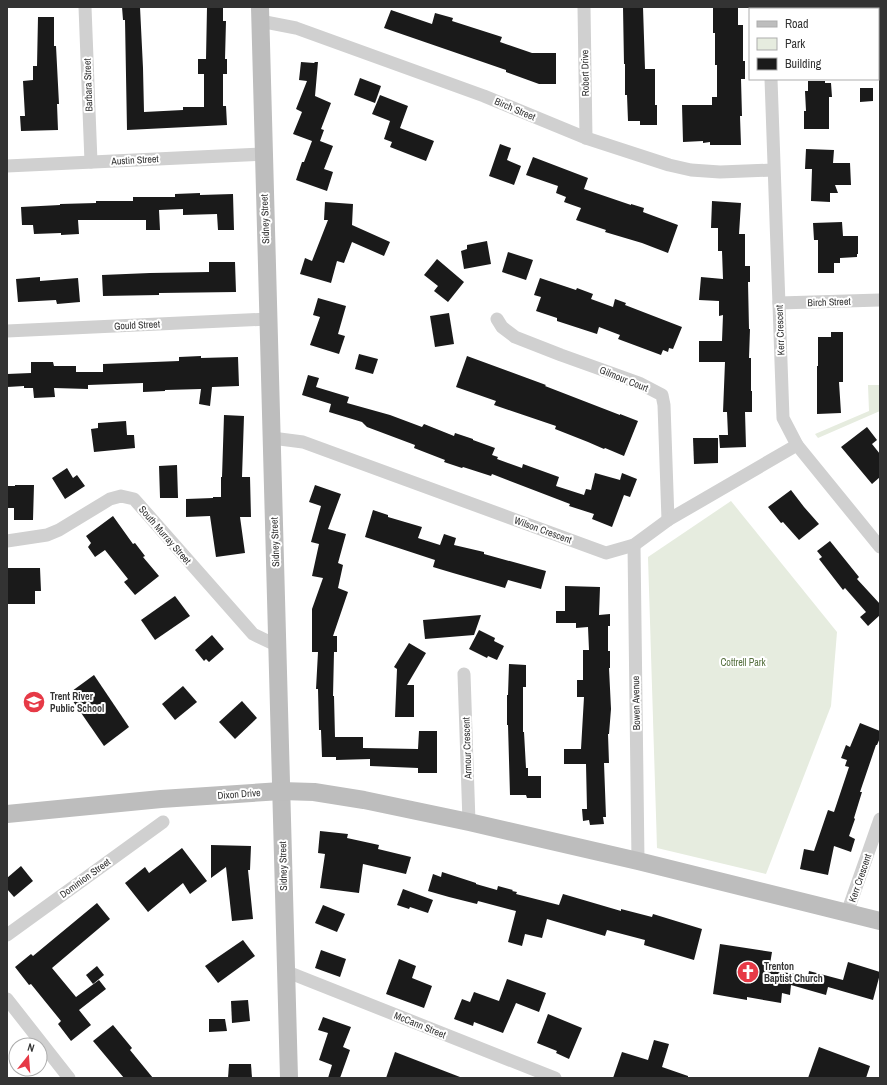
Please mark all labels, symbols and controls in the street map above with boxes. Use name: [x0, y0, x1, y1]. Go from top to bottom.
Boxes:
legend: [749, 8, 879, 80]
text: Road: [785, 16, 809, 32]
text: Park: [785, 36, 805, 52]
street label: Robert Drive: [578, 49, 592, 96]
text: Building: [785, 56, 822, 72]
street label: Barbara Street: [81, 57, 95, 112]
street label: Birch Street: [493, 95, 538, 124]
street label: Austin Street: [110, 152, 160, 168]
street label: Sidney Street: [258, 193, 272, 244]
street label: Birch Street: [807, 295, 852, 309]
street label: Kerr Crescent: [773, 304, 787, 356]
street label: Gould Street: [114, 317, 161, 333]
street label: Gilmour Court: [598, 363, 651, 395]
street label: South Murray Street: [136, 503, 194, 567]
street label: Wilson Crescent: [513, 514, 574, 547]
street label: Sidney Street: [268, 516, 282, 567]
park label: Cottrell Park: [720, 656, 766, 669]
street label: Bowen Avenue: [629, 675, 643, 730]
school or university icon: Trent River Public School: [21, 689, 47, 715]
place label: Trent River Public School: [50, 690, 104, 715]
street label: Armour Crescent: [459, 716, 475, 780]
street label: Dixon Drive: [217, 786, 261, 802]
street label: Sidney Street: [276, 840, 290, 891]
street label: Kerr Crescent: [846, 851, 875, 904]
street label: Dominion Street: [57, 855, 114, 901]
church icon: Trenton Baptist Church: [735, 959, 761, 985]
place label: Trenton Baptist Church: [764, 960, 823, 985]
street label: McCann Street: [392, 1009, 448, 1042]
north arrow: [8, 1037, 48, 1077]
text: N: [26, 1040, 36, 1055]

